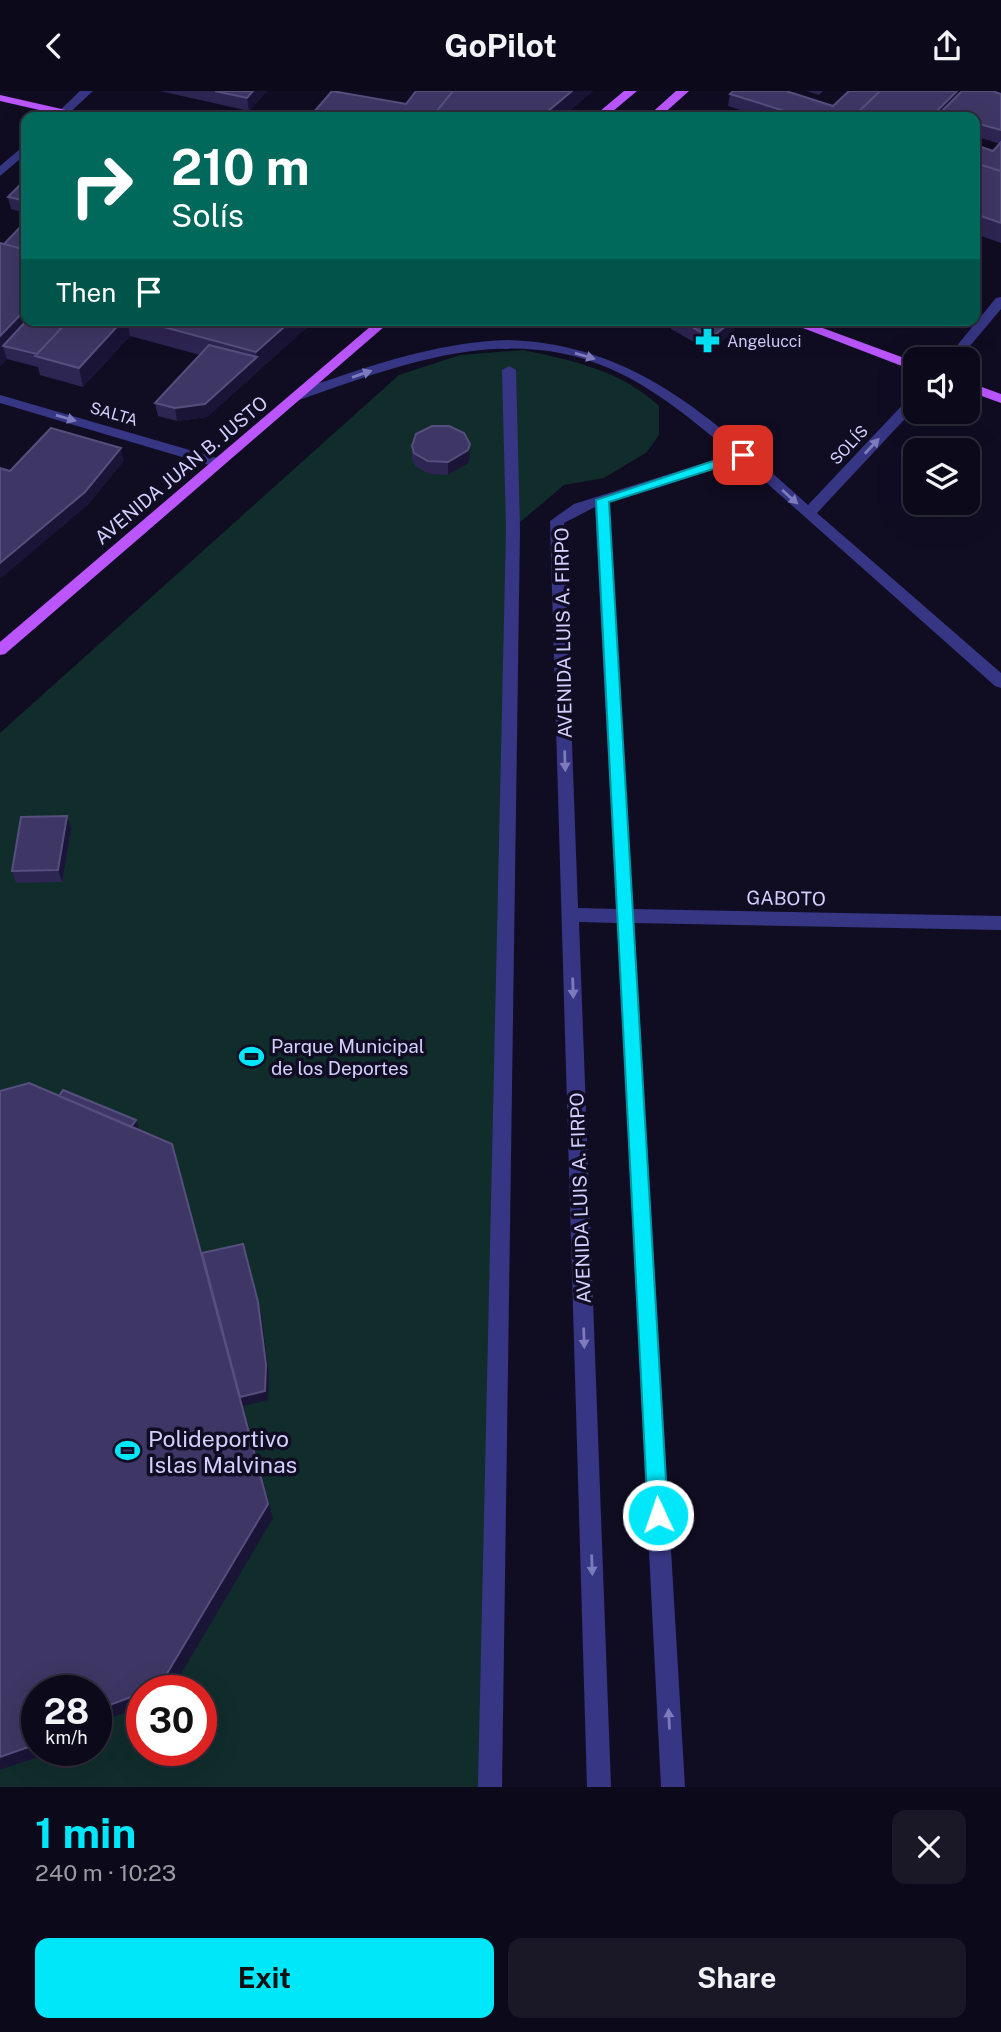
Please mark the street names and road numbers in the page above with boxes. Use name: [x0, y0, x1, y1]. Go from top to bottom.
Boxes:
street label: AVENIDA JUAN B. JUSTO: [90, 391, 272, 549]
street label: SALTA: [88, 398, 140, 430]
street label: SOLÍS: [825, 421, 872, 469]
street label: AVENIDA LUIS A. FIRPO: [550, 527, 576, 739]
street label: GABOTO: [746, 886, 826, 910]
street label: AVENIDA LUIS A. FIRPO: [565, 1092, 595, 1304]

